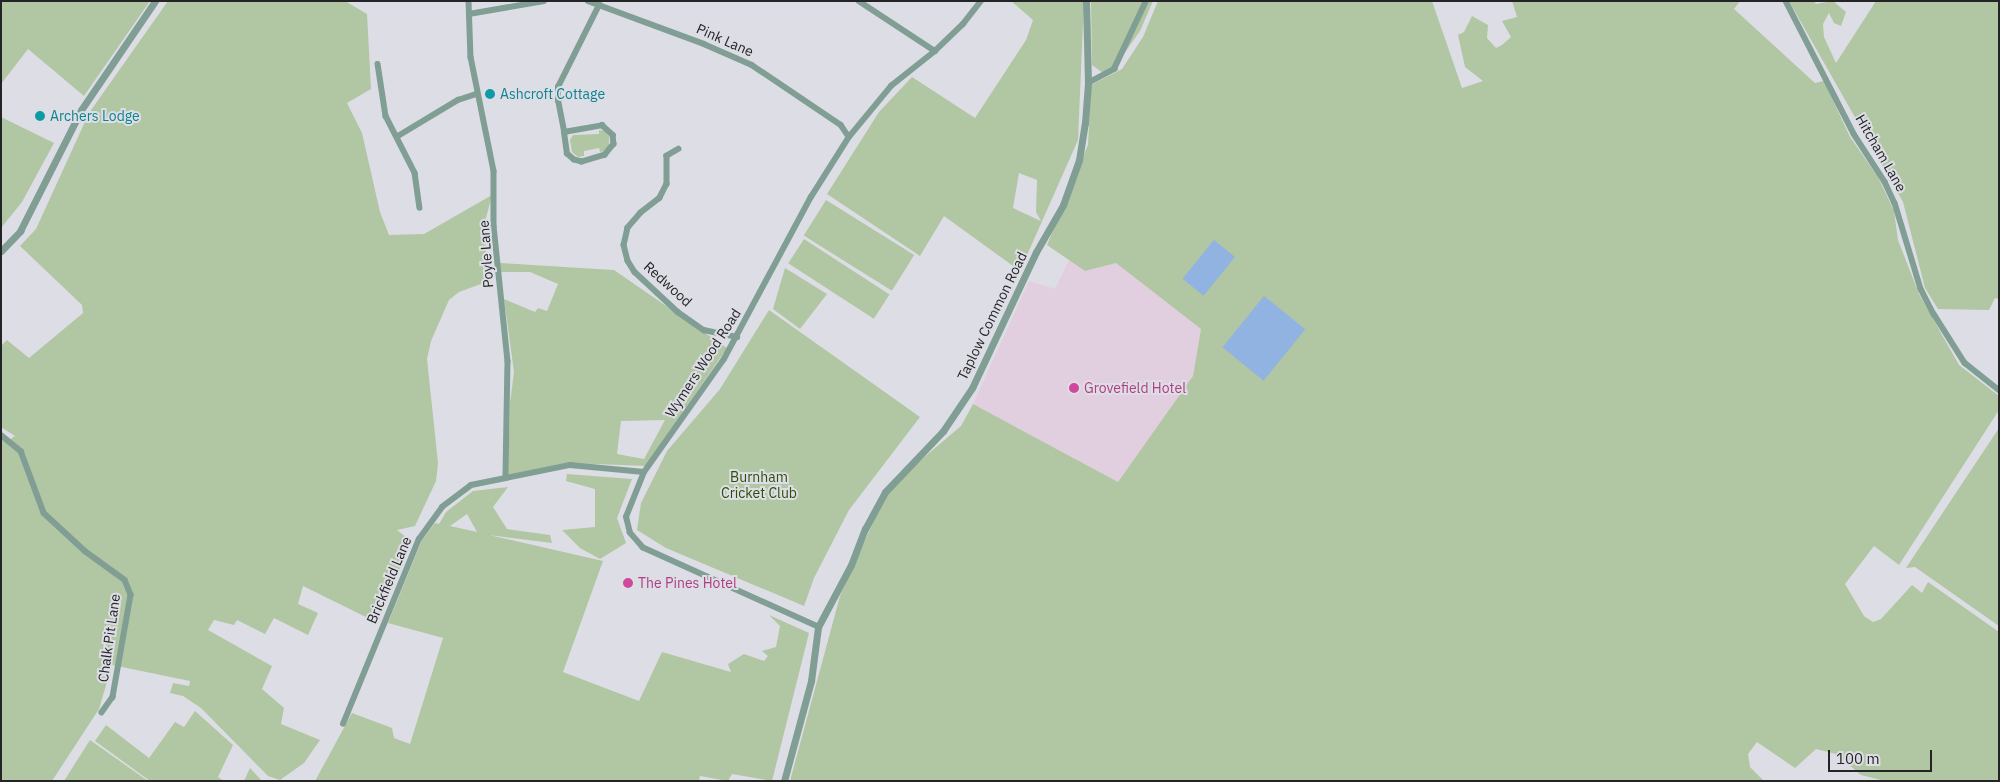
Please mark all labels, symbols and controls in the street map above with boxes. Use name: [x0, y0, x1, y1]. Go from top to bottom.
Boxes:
street label: Pink Lane: [694, 20, 756, 60]
place label: Ashcroft Cottage: [500, 86, 605, 102]
marker: Ashcroft Cottage: [484, 88, 496, 100]
place label: Archers Lodge: [50, 108, 140, 124]
marker: Archers Lodge: [34, 110, 46, 122]
street label: Hitcham Lane: [1852, 111, 1910, 195]
street label: Poyle Lane: [475, 220, 497, 288]
street label: Taplow Common Road: [954, 249, 1030, 383]
street label: Redwood: [640, 258, 696, 310]
street label: Wymers Wood Road: [662, 306, 744, 420]
place label: Grovefield Hotel: [1084, 380, 1186, 396]
marker: Grovefield Hotel: [1068, 382, 1080, 394]
park label: Burnham Cricket Club: [721, 469, 797, 502]
street label: Brickfield Lane: [363, 534, 415, 626]
place label: The Pines Hotel: [638, 575, 737, 591]
marker: The Pines Hotel: [622, 577, 634, 589]
street label: Chalk Pit Lane: [94, 593, 124, 683]
scale bar: [1830, 740, 1934, 772]
text: 100 m: [1836, 749, 1880, 768]

